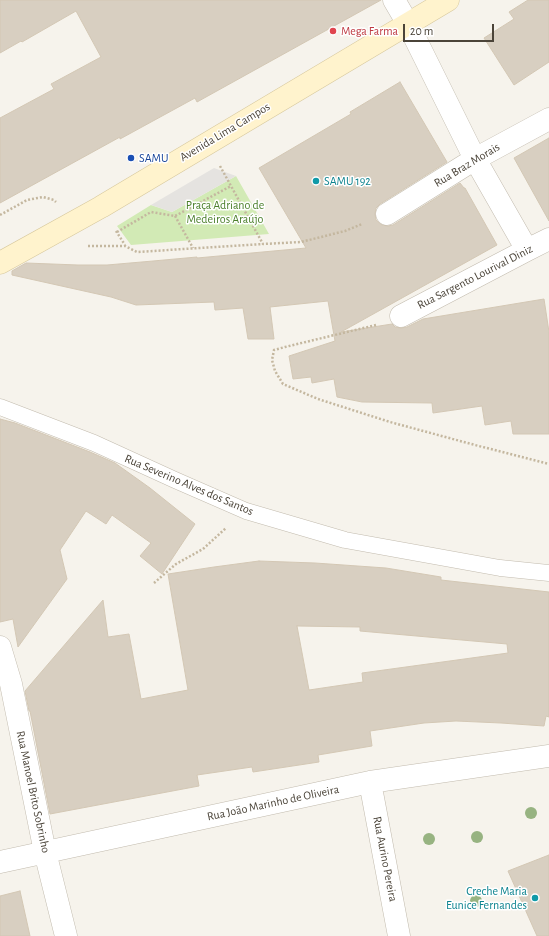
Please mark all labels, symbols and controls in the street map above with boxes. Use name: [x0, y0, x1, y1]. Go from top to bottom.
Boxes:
scale bar: [405, 16, 496, 42]
place label: Mega Farma: [341, 24, 398, 38]
text: 20 m: [410, 25, 433, 37]
marker: Mega Farma: [328, 26, 338, 36]
street label: Avenida Lima Campos: [177, 99, 273, 165]
street label: Rua Braz Morais: [431, 140, 503, 190]
place label: SAMU: [139, 151, 169, 165]
marker: SAMU: [126, 153, 136, 163]
place label: SAMU 192: [324, 174, 371, 188]
marker: SAMU 192: [311, 176, 321, 186]
park label: Praça Adriano de Medeiros Araújo: [186, 198, 264, 226]
street label: Rua Sargento Lourival Diniz: [415, 242, 535, 312]
street label: Rua Severino Alves dos Santos: [122, 451, 256, 519]
street label: Rua Manoel Brito Sobrinho: [13, 730, 53, 854]
street label: Rua João Marinho de Oliveira: [206, 782, 340, 824]
street label: Rua Aurino Pereira: [370, 815, 400, 903]
place label: Creche Maria Eunice Fernandes: [446, 884, 527, 912]
marker: Creche Maria Eunice Fernandes: [530, 893, 540, 903]

